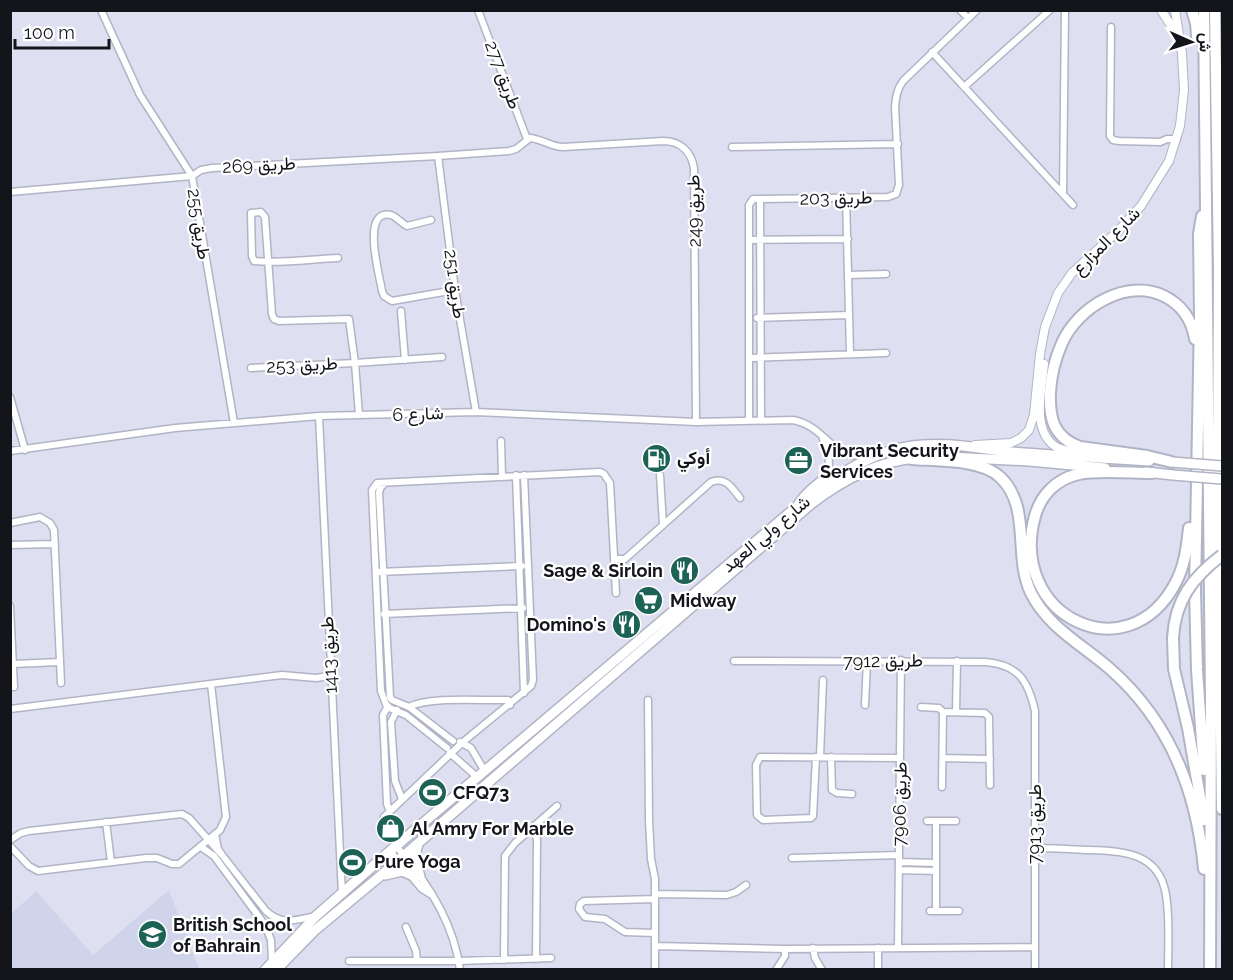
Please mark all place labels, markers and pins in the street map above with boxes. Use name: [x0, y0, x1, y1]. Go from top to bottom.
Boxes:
place label: Vibrant Security Services: [820, 440, 959, 482]
fuel station icon: أوكي: [640, 442, 672, 474]
office icon: Vibrant Security Services: [783, 445, 815, 477]
place label: أوكي: [677, 447, 710, 473]
restaurant icon: Sage & Sirloin: [668, 555, 700, 587]
place label: Sage & Sirloin: [543, 560, 663, 581]
supermarket icon: Midway: [633, 585, 665, 617]
place label: Midway: [670, 590, 737, 611]
restaurant icon: Domino's: [611, 609, 643, 641]
place label: Domino's: [526, 614, 606, 635]
sports icon: CFQ73: [416, 777, 448, 809]
place label: CFQ73: [453, 782, 509, 803]
shop icon: Al Amry For Marble: [374, 813, 406, 845]
place label: Al Amry For Marble: [411, 818, 574, 839]
sports icon: Pure Yoga: [337, 846, 369, 878]
place label: Pure Yoga: [374, 851, 461, 872]
place label: British School of Bahrain: [173, 914, 292, 956]
school or university icon: British School of Bahrain: [136, 919, 168, 951]

